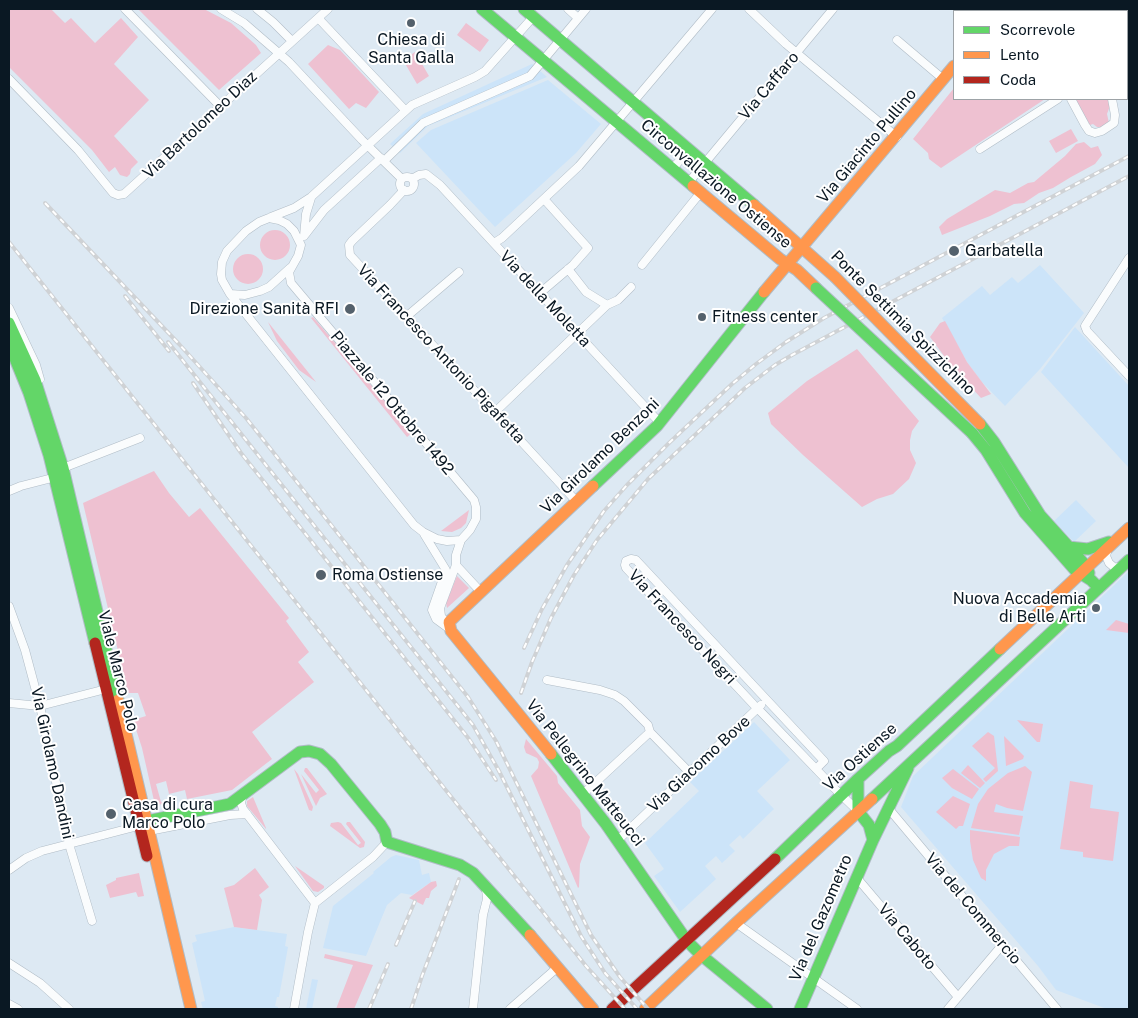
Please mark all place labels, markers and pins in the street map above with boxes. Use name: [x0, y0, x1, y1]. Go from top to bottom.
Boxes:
marker: Chiesa di Santa Galla: [405, 17, 417, 29]
place label: Chiesa di Santa Galla: [368, 30, 454, 68]
place label: Garbatella: [965, 241, 1043, 261]
marker: Garbatella: [947, 244, 961, 258]
place label: Direzione Sanità RFI: [189, 299, 339, 319]
marker: Direzione Sanità RFI: [343, 302, 357, 316]
place label: Fitness center: [712, 307, 818, 327]
marker: Fitness center: [696, 311, 708, 323]
place label: Roma Ostiense: [332, 565, 443, 585]
marker: Roma Ostiense: [314, 568, 328, 582]
place label: Nuova Accademia di Belle Arti: [953, 589, 1086, 627]
marker: Nuova Accademia di Belle Arti: [1090, 602, 1102, 614]
place label: Casa di cura Marco Polo: [122, 795, 213, 833]
marker: Casa di cura Marco Polo: [104, 807, 118, 821]

